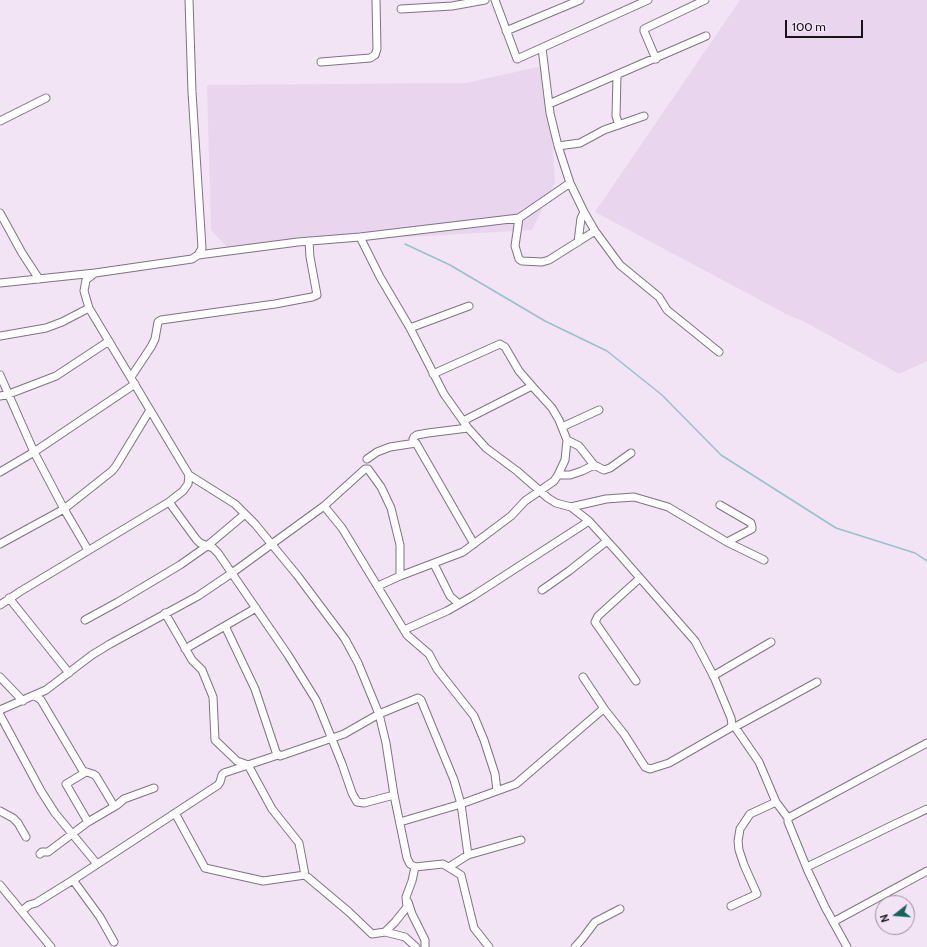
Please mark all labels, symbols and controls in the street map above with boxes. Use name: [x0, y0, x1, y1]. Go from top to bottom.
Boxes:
scale bar: [787, 12, 865, 38]
text: 100 m: [792, 19, 826, 34]
north arrow: [875, 895, 915, 935]
text: N: [877, 912, 892, 924]

